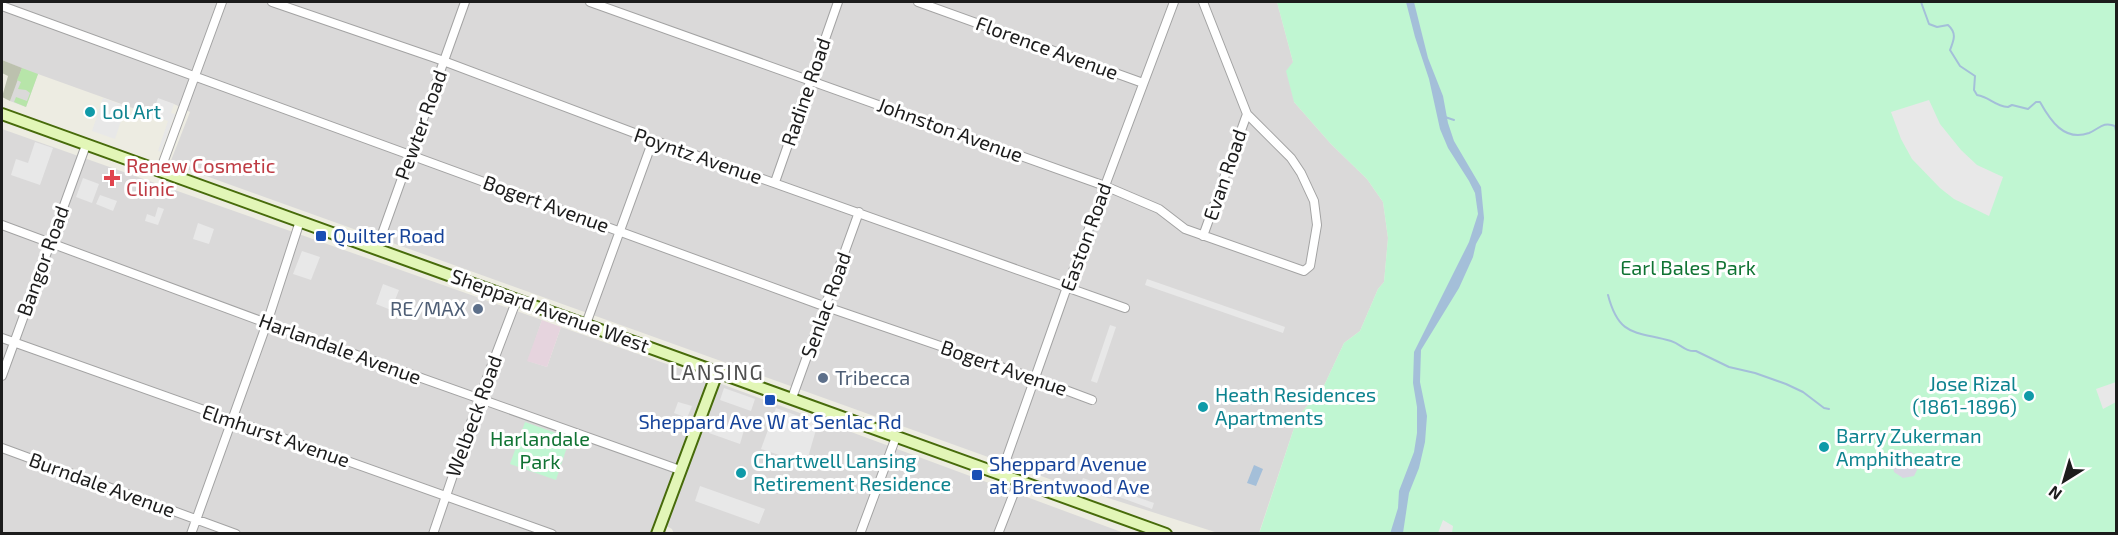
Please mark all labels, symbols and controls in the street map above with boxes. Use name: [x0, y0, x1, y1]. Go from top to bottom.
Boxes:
street label: Florence Avenue: [973, 10, 1122, 84]
street label: Radine Road: [775, 35, 835, 149]
street label: Pewter Road: [389, 66, 451, 183]
street label: Johnston Avenue: [874, 92, 1026, 167]
place label: Lol Art: [102, 99, 161, 123]
marker: Lol Art: [83, 105, 97, 119]
street label: Poyntz Avenue: [631, 122, 766, 188]
street label: Evan Road: [1197, 126, 1251, 223]
place label: Renew Cosmetic Clinic: [126, 153, 276, 200]
marker: Renew Cosmetic Clinic: [103, 169, 121, 187]
street label: Bogert Avenue: [480, 169, 613, 237]
street label: Easton Road: [1054, 179, 1116, 294]
street label: Bangor Road: [11, 202, 73, 319]
place label: Quilter Road: [333, 223, 445, 247]
marker: Quilter Road: [314, 229, 328, 243]
street label: Senlac Road: [795, 248, 855, 361]
park label: Earl Bales Park: [1620, 255, 1756, 279]
street label: Sheppard Avenue West: [448, 263, 653, 357]
place label: RE/MAX: [390, 296, 466, 320]
marker: RE/MAX: [471, 302, 485, 316]
street label: Harlandale Avenue: [256, 308, 425, 389]
street label: Bogert Avenue: [938, 334, 1071, 400]
street label: Welbeck Road: [440, 352, 506, 480]
district label: LANSING: [670, 359, 764, 384]
place label: Tribecca: [835, 365, 910, 389]
marker: Tribecca: [816, 371, 830, 385]
place label: Jose Rizal (1861-1896): [1912, 371, 2017, 418]
place label: Heath Residences Apartments: [1215, 382, 1376, 429]
marker: Jose Rizal (1861-1896): [2022, 389, 2036, 403]
marker: Sheppard Ave W at Senlac Rd: [763, 393, 777, 407]
street label: Elmhurst Avenue: [199, 399, 353, 472]
marker: Heath Residences Apartments: [1196, 400, 1210, 414]
place label: Sheppard Ave W at Senlac Rd: [638, 409, 902, 433]
place label: Barry Zukerman Amphitheatre: [1836, 423, 1982, 470]
park label: Harlandale Park: [490, 426, 590, 473]
marker: Barry Zukerman Amphitheatre: [1817, 440, 1831, 454]
street label: Burndale Avenue: [26, 447, 179, 522]
place label: Chartwell Lansing Retirement Residence: [753, 448, 951, 495]
place label: Sheppard Avenue at Brentwood Ave: [989, 451, 1150, 498]
north arrow: [2034, 451, 2094, 511]
marker: Chartwell Lansing Retirement Residence: [734, 466, 748, 480]
marker: Sheppard Avenue at Brentwood Ave: [970, 468, 984, 482]
text: N: [2044, 482, 2065, 504]

